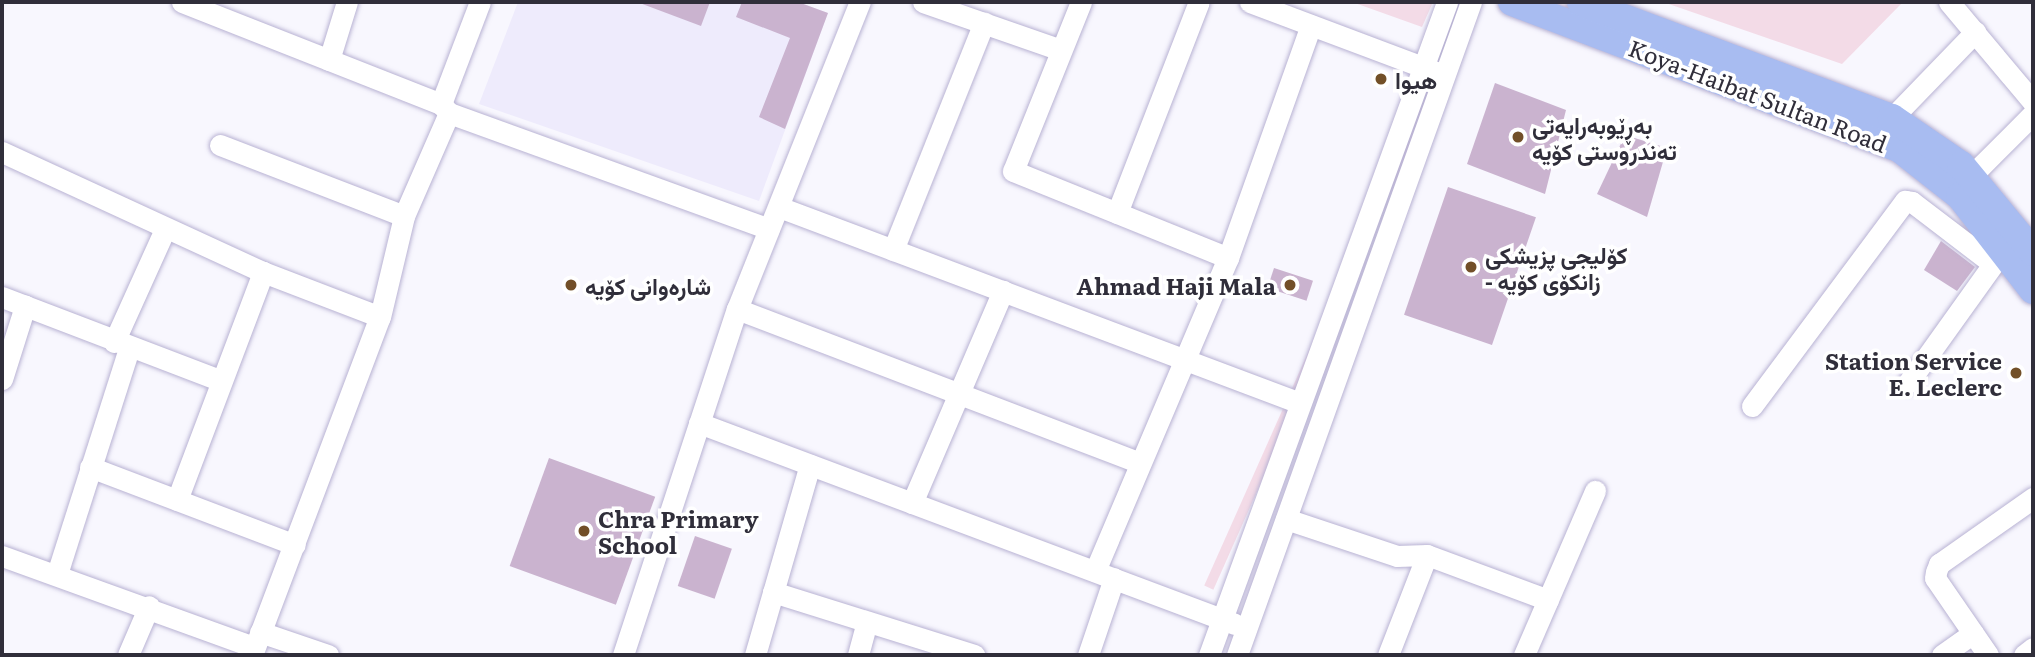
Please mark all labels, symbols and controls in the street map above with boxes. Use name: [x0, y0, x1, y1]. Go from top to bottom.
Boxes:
street label: Koya-Haibat Sultan Road: [1625, 33, 1891, 157]
place label: هیوا: [1395, 65, 1437, 93]
marker: هیوا: [1373, 71, 1389, 87]
place label: بەڕێوبەرایەتی تەندروستی کۆیە: [1532, 110, 1677, 164]
marker: بەڕێوبەرایەتی تەندروستی کۆیە: [1510, 129, 1526, 145]
place label: کۆلیجی پزیشکی - زانکۆی کۆیە: [1485, 240, 1628, 294]
marker: کۆلیجی پزیشکی - زانکۆی کۆیە: [1463, 259, 1479, 275]
place label: شارەوانی کۆیە: [585, 271, 711, 299]
place label: Ahmad Haji Mala: [1077, 271, 1276, 299]
marker: شارەوانی کۆیە: [563, 277, 579, 293]
marker: Ahmad Haji Mala: [1282, 277, 1298, 293]
place label: Station Service E. Leclerc: [1825, 346, 2002, 400]
marker: Station Service E. Leclerc: [2008, 365, 2024, 381]
place label: Chra Primary School: [598, 504, 759, 558]
marker: Chra Primary School: [576, 523, 592, 539]

